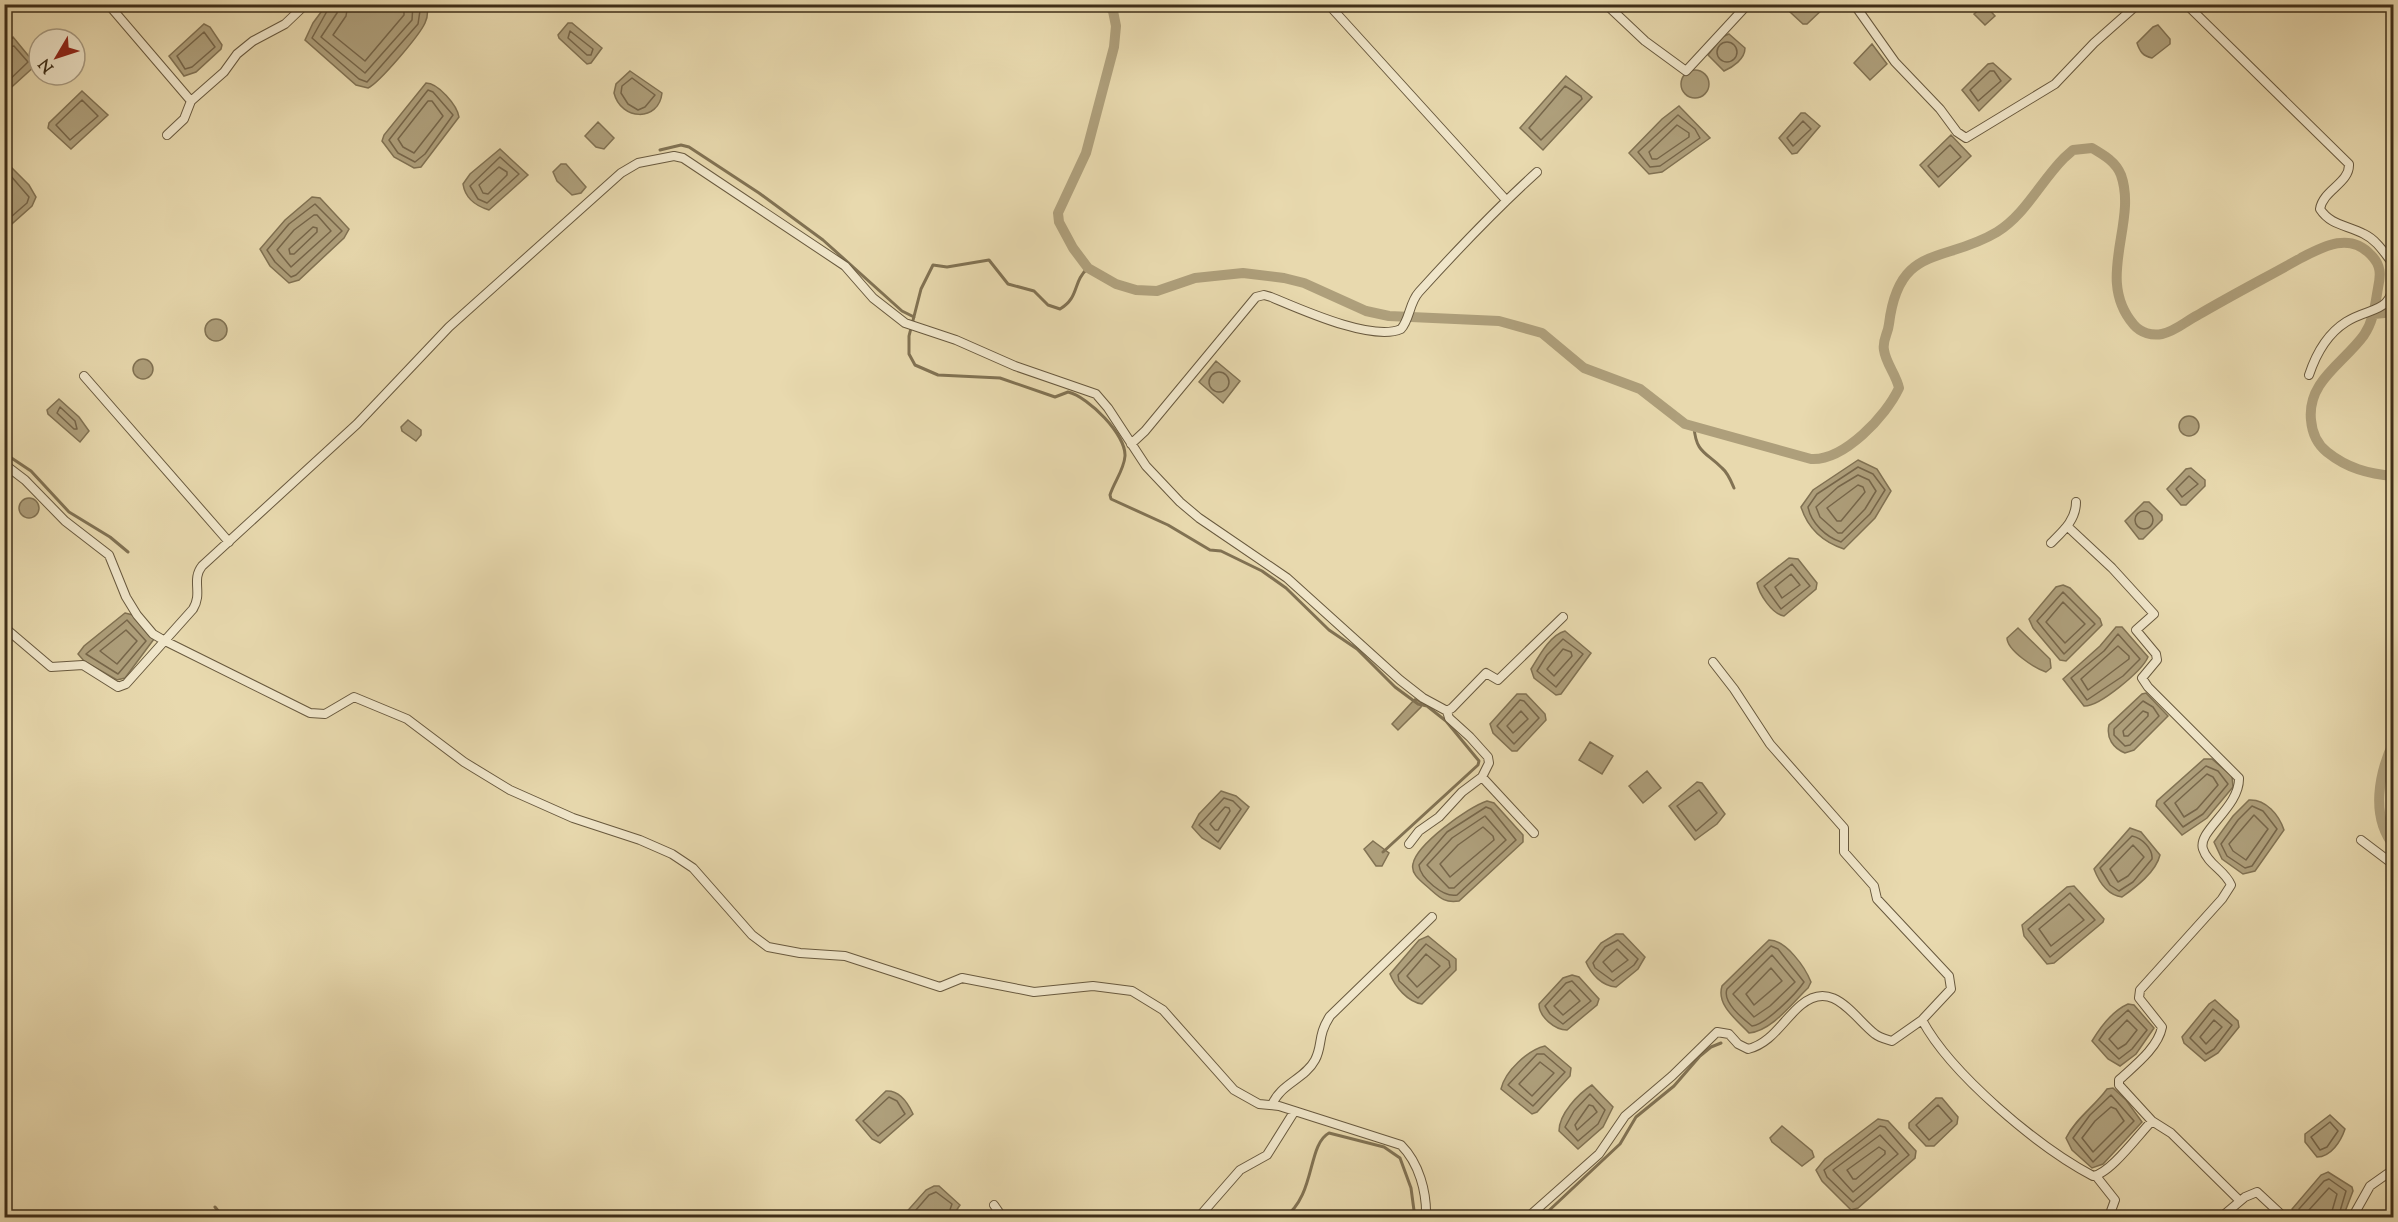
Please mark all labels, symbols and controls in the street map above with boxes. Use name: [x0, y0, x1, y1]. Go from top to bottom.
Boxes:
north arrow: [27, 27, 87, 87]
text: N: [34, 52, 60, 77]

